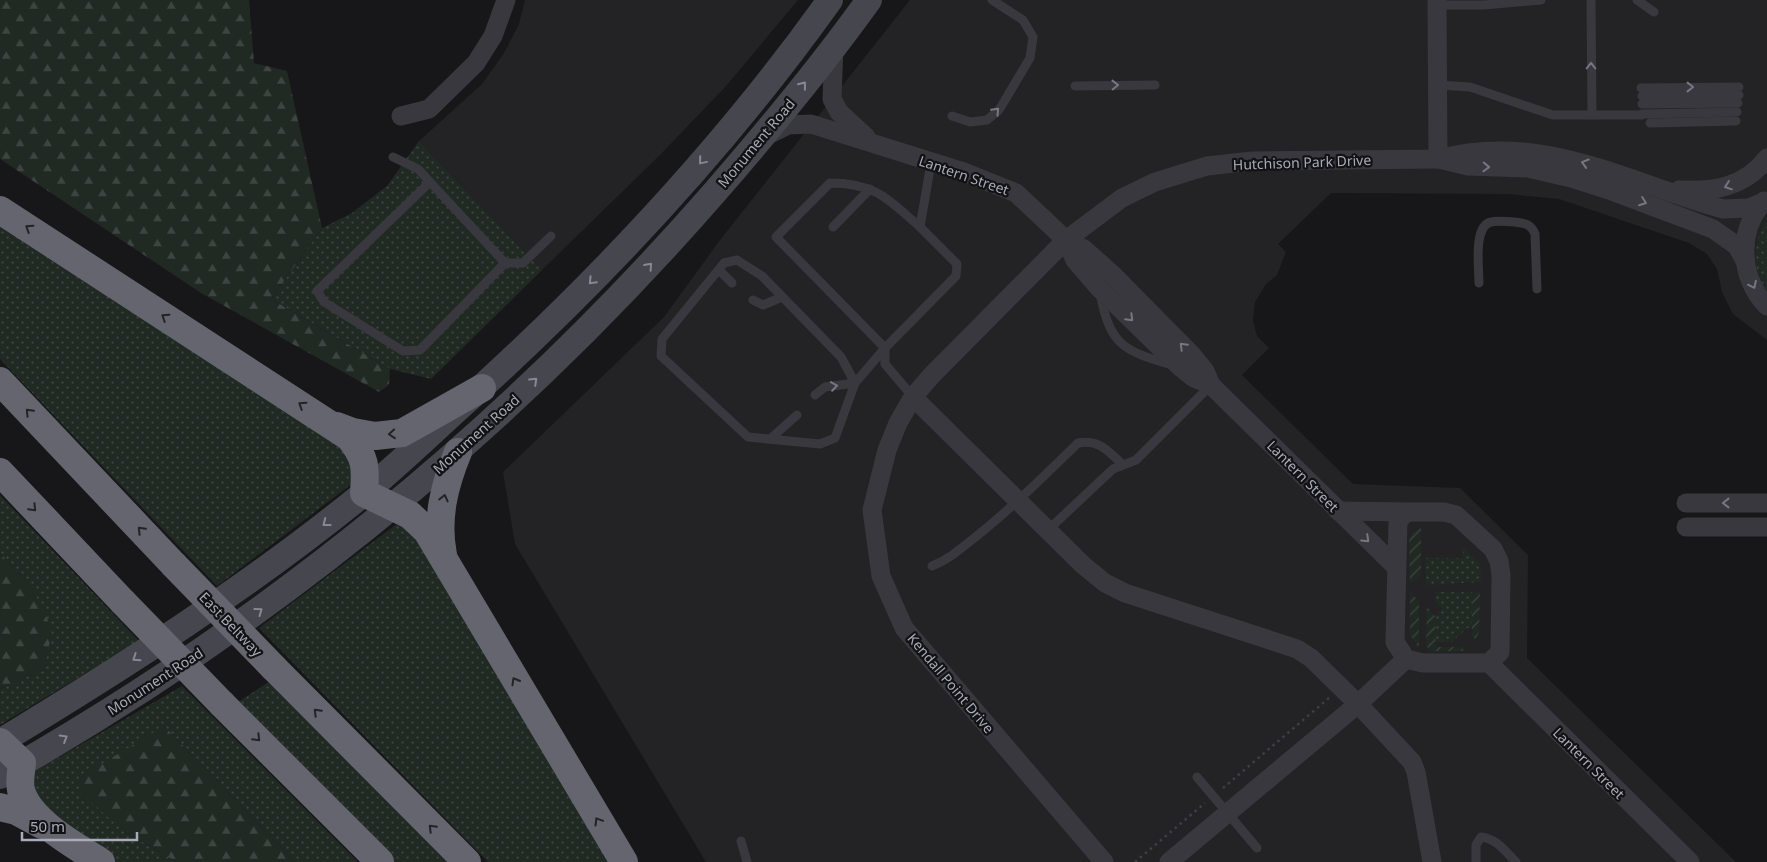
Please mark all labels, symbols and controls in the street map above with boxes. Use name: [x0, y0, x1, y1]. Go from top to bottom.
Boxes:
one-way arrow: [1586, 62, 1596, 70]
one-way arrow: [1112, 80, 1119, 90]
one-way arrow: [798, 82, 806, 91]
one-way arrow: [1686, 82, 1694, 92]
street label: Monument Road: [713, 95, 799, 191]
one-way arrow: [990, 108, 999, 117]
street label: Hutchison Park Drive: [1233, 150, 1372, 174]
street label: Lantern Street: [916, 151, 1012, 199]
one-way arrow: [699, 156, 708, 165]
one-way arrow: [1582, 158, 1590, 168]
one-way arrow: [1482, 162, 1490, 172]
one-way arrow: [1725, 180, 1733, 190]
one-way arrow: [1638, 196, 1647, 206]
one-way arrow: [25, 225, 34, 235]
one-way arrow: [643, 263, 652, 272]
one-way arrow: [589, 276, 598, 285]
one-way arrow: [1747, 280, 1757, 289]
one-way arrow: [1124, 312, 1133, 321]
one-way arrow: [161, 313, 170, 323]
one-way arrow: [1180, 343, 1189, 352]
one-way arrow: [529, 378, 538, 387]
one-way arrow: [830, 381, 838, 391]
street label: Monument Road: [429, 390, 523, 478]
one-way arrow: [298, 401, 307, 411]
one-way arrow: [26, 409, 35, 418]
one-way arrow: [388, 428, 396, 439]
street label: Lantern Street: [1263, 436, 1343, 516]
one-way arrow: [438, 494, 449, 503]
one-way arrow: [1722, 498, 1730, 508]
one-way arrow: [27, 502, 36, 511]
one-way arrow: [322, 517, 332, 526]
one-way arrow: [138, 527, 147, 536]
one-way arrow: [1361, 533, 1370, 542]
street label: East Beltway: [195, 588, 267, 661]
one-way arrow: [253, 608, 262, 617]
street label: Kendall Point Drive: [904, 629, 999, 737]
street label: Monument Road: [104, 643, 206, 719]
one-way arrow: [133, 652, 142, 661]
one-way arrow: [511, 678, 521, 687]
one-way arrow: [314, 709, 323, 718]
street label: Lantern Street: [1549, 723, 1629, 803]
one-way arrow: [251, 733, 260, 742]
one-way arrow: [59, 735, 68, 745]
scale bar: [22, 810, 138, 842]
text: 50 m: [30, 816, 65, 836]
one-way arrow: [595, 817, 605, 826]
one-way arrow: [429, 825, 438, 834]

